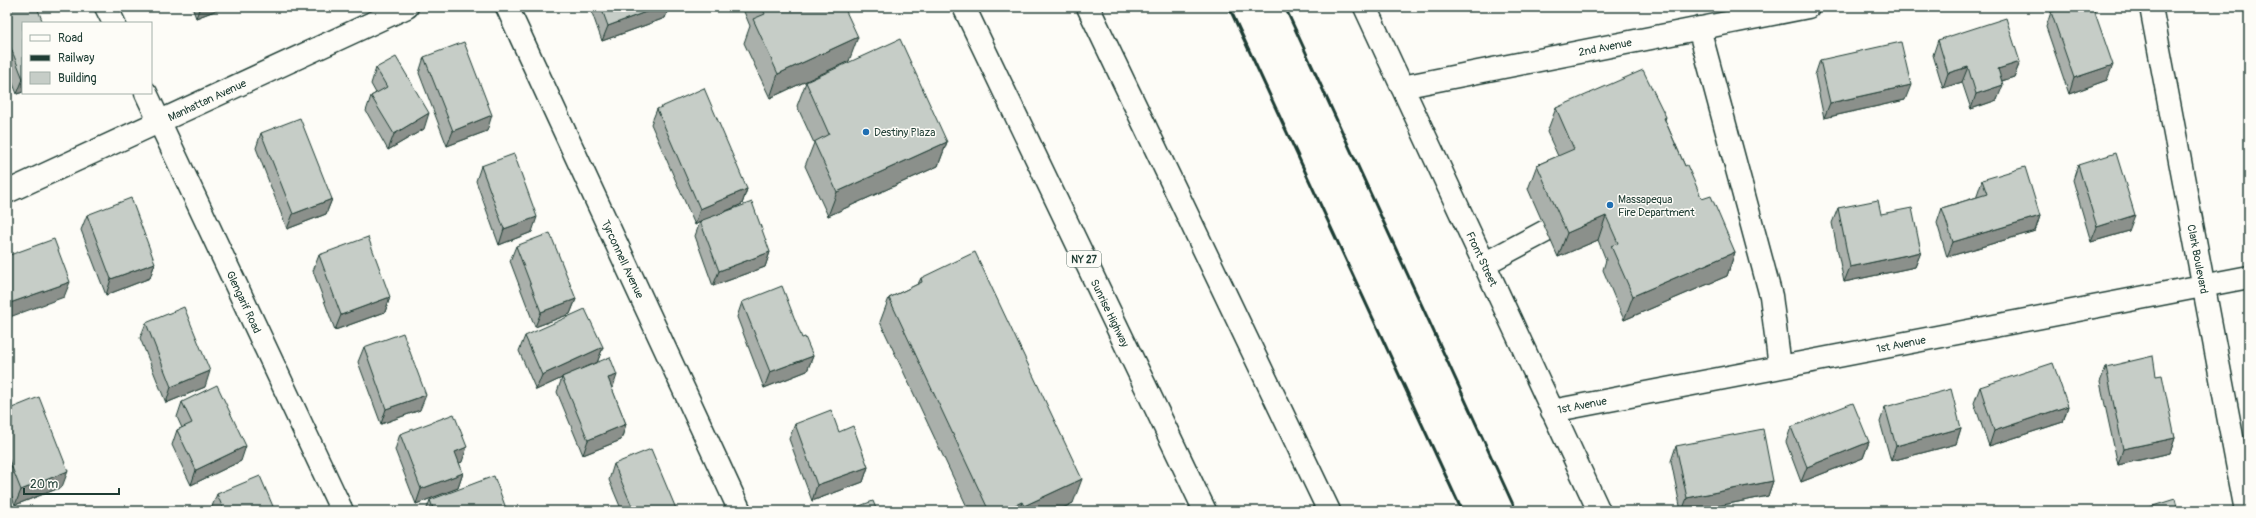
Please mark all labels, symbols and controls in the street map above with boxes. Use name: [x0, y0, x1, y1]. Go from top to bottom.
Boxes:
legend: [22, 22, 152, 94]
text: Road: [58, 31, 83, 46]
street label: 2nd Avenue: [1577, 36, 1633, 59]
text: Railway: [58, 51, 94, 66]
text: Building: [58, 71, 97, 86]
street label: Manhattan Avenue: [166, 76, 249, 124]
place label: Destiny Plaza: [874, 126, 935, 139]
marker: Destiny Plaza: [861, 127, 871, 137]
place label: Massapequa Fire Department: [1618, 193, 1695, 219]
marker: Massapequa Fire Department: [1605, 200, 1615, 210]
street label: Tyrconnell Avenue: [599, 218, 647, 301]
street label: Clark Boulevard: [2184, 223, 2211, 295]
street label: Front Street: [1463, 230, 1500, 289]
road number: NY 27: [1067, 251, 1101, 267]
street label: Glengarif Road: [223, 269, 264, 336]
street label: Sunrise Highway: [1088, 277, 1132, 349]
street label: 1st Avenue: [1875, 333, 1927, 356]
street label: 1st Avenue: [1556, 394, 1608, 417]
scale bar: [24, 470, 119, 496]
text: 20 m: [30, 477, 59, 492]

